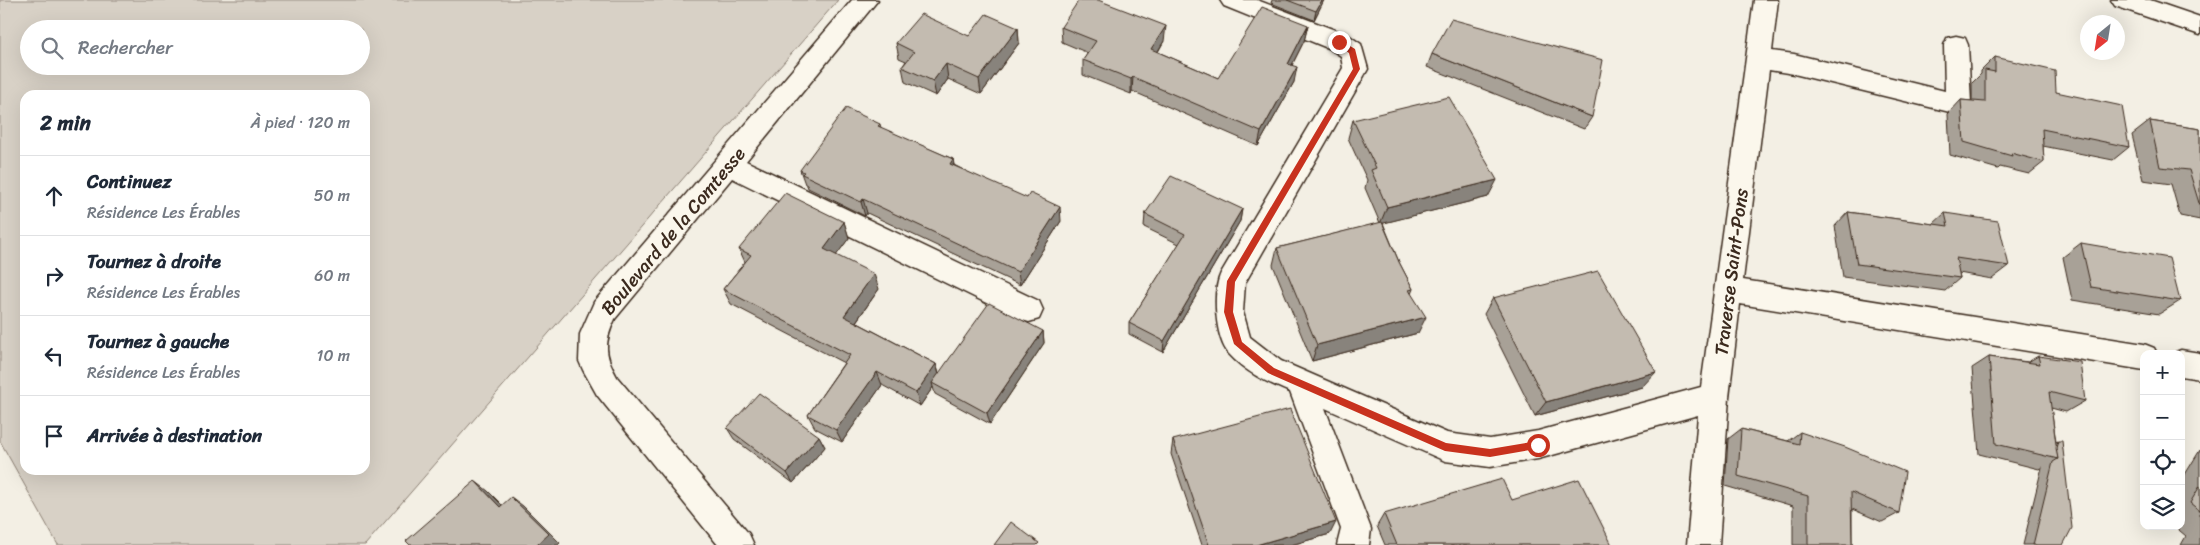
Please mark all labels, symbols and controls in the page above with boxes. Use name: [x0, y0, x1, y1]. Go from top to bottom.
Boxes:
north arrow: [2080, 15, 2125, 60]
search box: [20, 20, 370, 75]
text: Rechercher: [78, 31, 173, 64]
route end: [1328, 31, 1351, 54]
icon: search: [38, 34, 66, 62]
text: 2 min: [40, 104, 91, 142]
text: À pied · 120 m: [251, 108, 350, 137]
street label: Boulevard de la Comtesse: [592, 139, 754, 323]
text: Continuez: [87, 165, 172, 198]
text: 50 m: [314, 181, 350, 210]
icon: ahead: [40, 182, 68, 210]
street label: Traverse Saint-Pons: [1704, 186, 1758, 358]
text: Résidence Les Érables: [87, 198, 240, 227]
text: Tournez à droite: [87, 245, 221, 278]
text: 60 m: [314, 261, 350, 290]
icon: right: [40, 262, 68, 290]
text: Résidence Les Érables: [87, 278, 240, 307]
text: Tournez à gauche: [87, 325, 229, 358]
text: 10 m: [317, 341, 350, 370]
icon: left: [40, 342, 68, 370]
map controls: [2140, 350, 2185, 530]
button: +: [2140, 350, 2185, 395]
text: Résidence Les Érables: [87, 358, 240, 387]
button: −: [2140, 395, 2185, 440]
text: Arrivée à destination: [87, 419, 262, 452]
icon: arrive: [40, 422, 68, 450]
route start: [1527, 434, 1550, 457]
button: locate: [2140, 440, 2185, 485]
button: layers: [2140, 485, 2185, 530]

